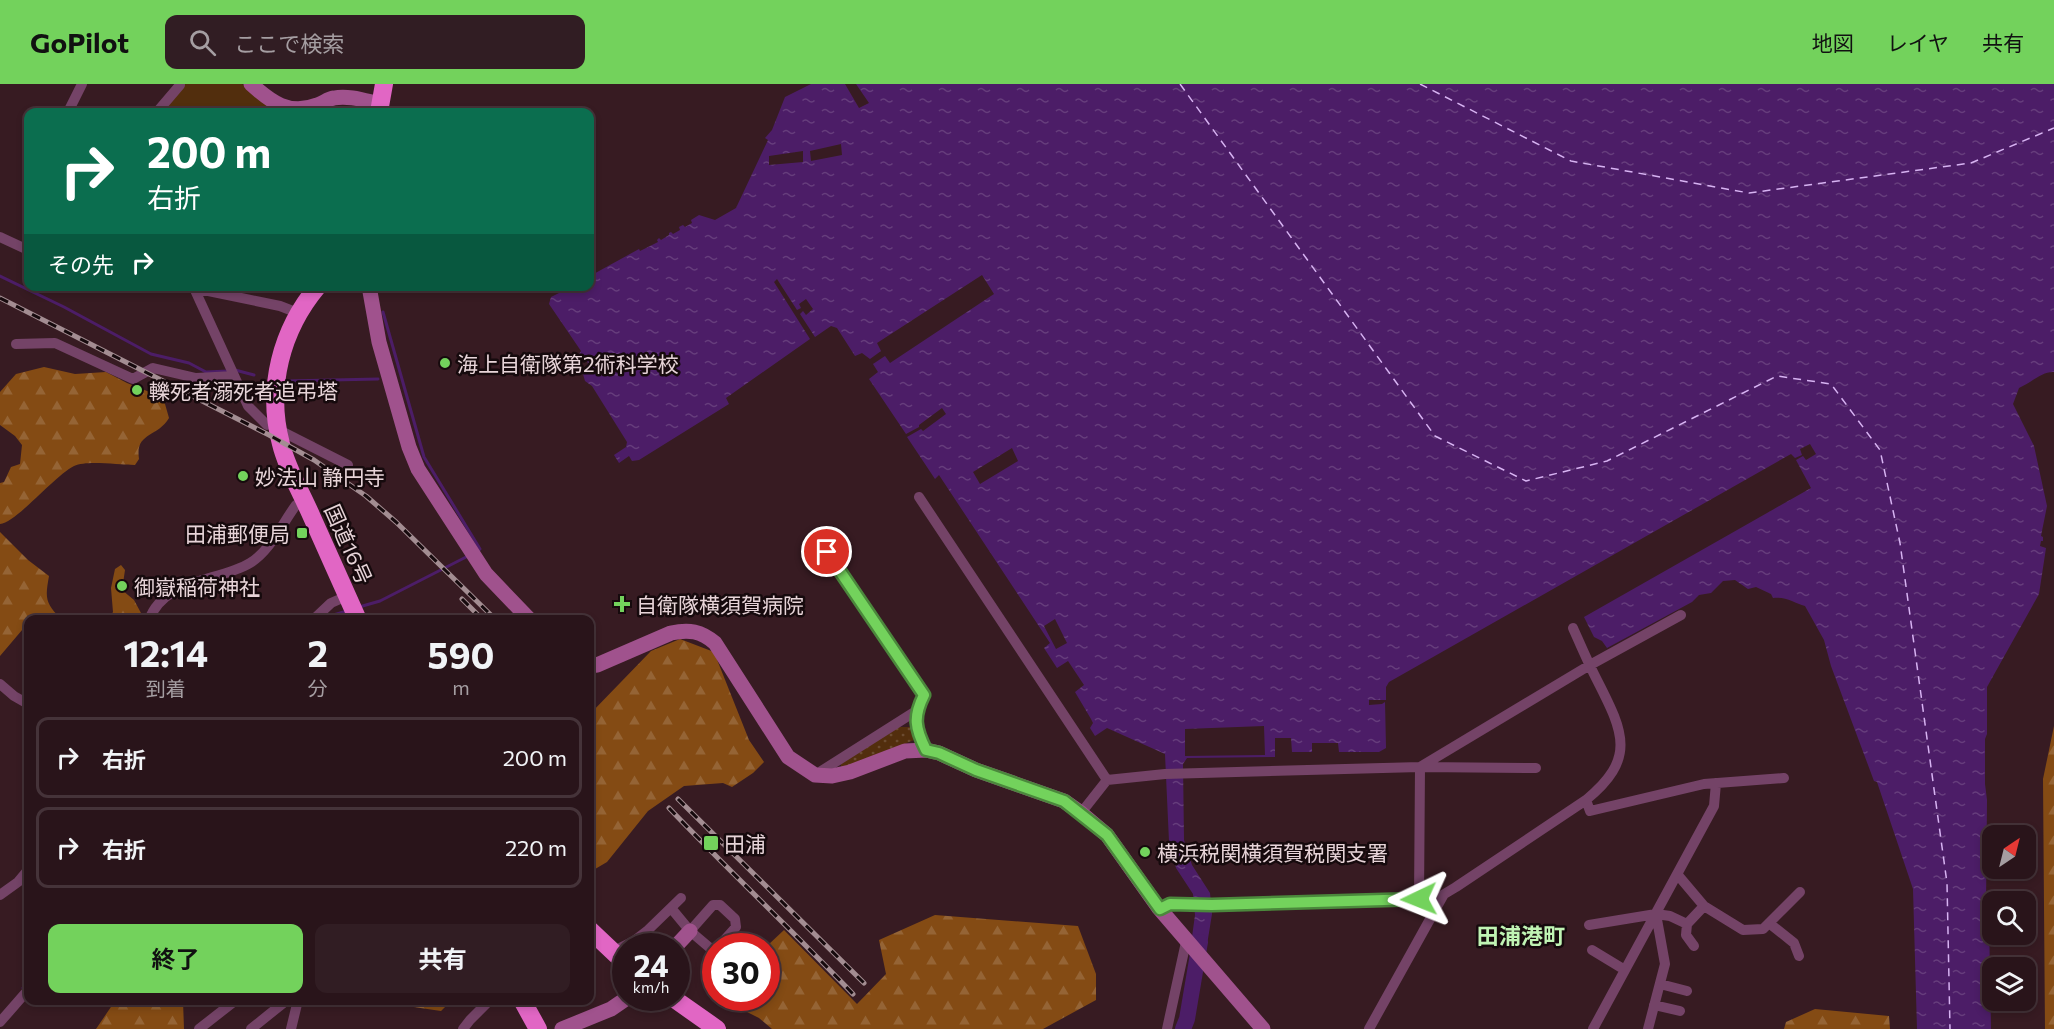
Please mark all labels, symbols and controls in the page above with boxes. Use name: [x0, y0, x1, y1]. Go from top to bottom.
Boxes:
search box: [165, 15, 585, 69]
text: GoPilot: [30, 25, 129, 59]
icon: search: [186, 26, 219, 59]
text: ここで検索: [234, 30, 344, 57]
text: 地図: [1812, 30, 1854, 55]
text: レイヤ: [1887, 30, 1949, 55]
text: 共有: [1982, 30, 2024, 55]
text: 200 m: [147, 125, 271, 177]
icon: right: [48, 132, 126, 210]
text: 右折: [147, 181, 201, 214]
icon: right: [126, 246, 159, 279]
text: その先: [48, 251, 114, 278]
place label: 海上自衛隊第2術科学校: [457, 351, 679, 376]
marker: 海上自衛隊第2術科学校: [438, 356, 452, 370]
place label: 轢死者溺死者追弔塔: [149, 378, 338, 403]
marker: 轢死者溺死者追弔塔: [130, 383, 144, 397]
place label: 妙法山 静円寺: [255, 464, 385, 489]
marker: 妙法山 静円寺: [236, 469, 250, 483]
street label: 国道16号: [320, 500, 378, 588]
place label: 田浦郵便局: [185, 521, 290, 546]
marker: 田浦郵便局: [295, 526, 309, 540]
pin: [801, 526, 852, 577]
icon: arrive: [810, 535, 843, 568]
place label: 御嶽稲荷神社: [134, 574, 260, 599]
marker: 御嶽稲荷神社: [115, 579, 129, 593]
place label: 自衛隊横須賀病院: [636, 592, 804, 617]
marker: 自衛隊横須賀病院: [613, 595, 631, 613]
text: 12:14: [123, 630, 208, 674]
text: 2: [308, 630, 328, 674]
text: 590: [427, 632, 495, 676]
text: m: [452, 675, 470, 699]
text: 到着: [146, 676, 186, 700]
text: 分: [308, 676, 328, 700]
icon: right: [51, 741, 84, 774]
text: 200 m: [503, 744, 567, 771]
text: 右折: [102, 746, 146, 773]
north arrow: [1982, 825, 2036, 879]
map controls: [1982, 825, 2036, 1011]
icon: right: [51, 831, 84, 864]
place label: 田浦: [724, 831, 766, 856]
text: 220 m: [505, 834, 567, 861]
marker: 田浦: [702, 834, 720, 852]
text: 右折: [102, 836, 146, 863]
place label: 横浜税関横須賀税関支署: [1157, 840, 1388, 865]
marker: 横浜税関横須賀税関支署: [1138, 845, 1152, 859]
position arrow: [1387, 867, 1451, 931]
button: search: [1982, 891, 2036, 945]
district label: 田浦港町: [1477, 922, 1565, 949]
button: 終了: [48, 924, 303, 993]
button: 共有: [315, 924, 570, 993]
speed limit sign: 30: [702, 933, 780, 1011]
text: 24: [633, 946, 669, 983]
button: layers: [1982, 957, 2036, 1011]
text: km/h: [633, 978, 669, 996]

